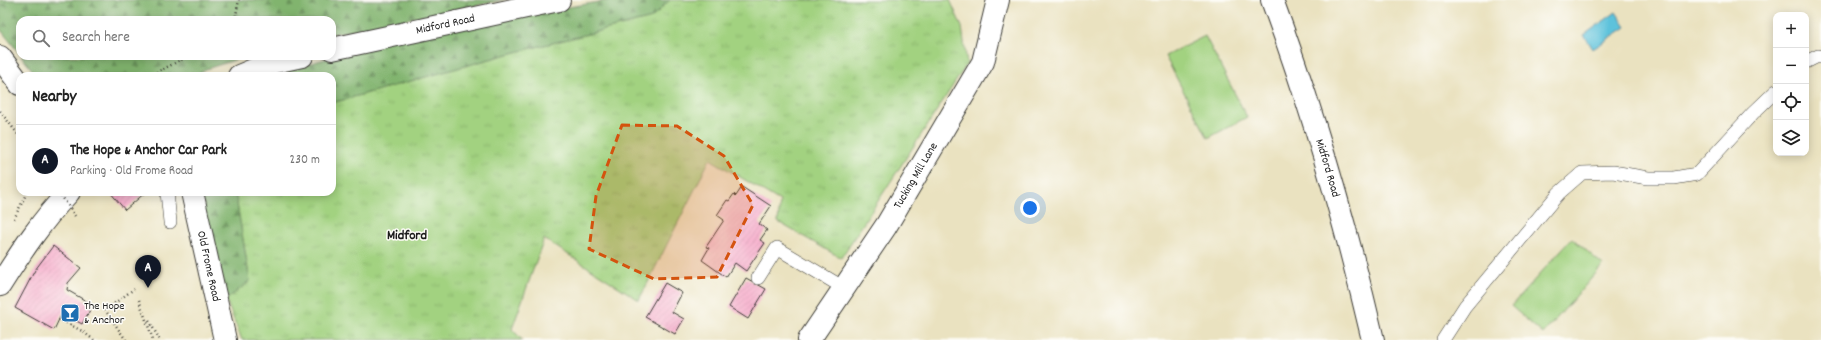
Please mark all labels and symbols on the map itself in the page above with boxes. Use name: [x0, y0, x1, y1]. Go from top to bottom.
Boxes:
street label: Midford Road: [414, 10, 476, 39]
street label: Midford Road: [1311, 137, 1344, 199]
street label: Tucking Mill Lane: [889, 139, 942, 212]
your location: [1020, 198, 1040, 218]
district label: Midford: [387, 226, 428, 246]
street label: Old Frome Road: [192, 229, 225, 303]
pin: A: [135, 255, 161, 288]
place label: The Hope & Anchor: [84, 298, 125, 329]
bar icon: The Hope & Anchor: [59, 302, 81, 324]

